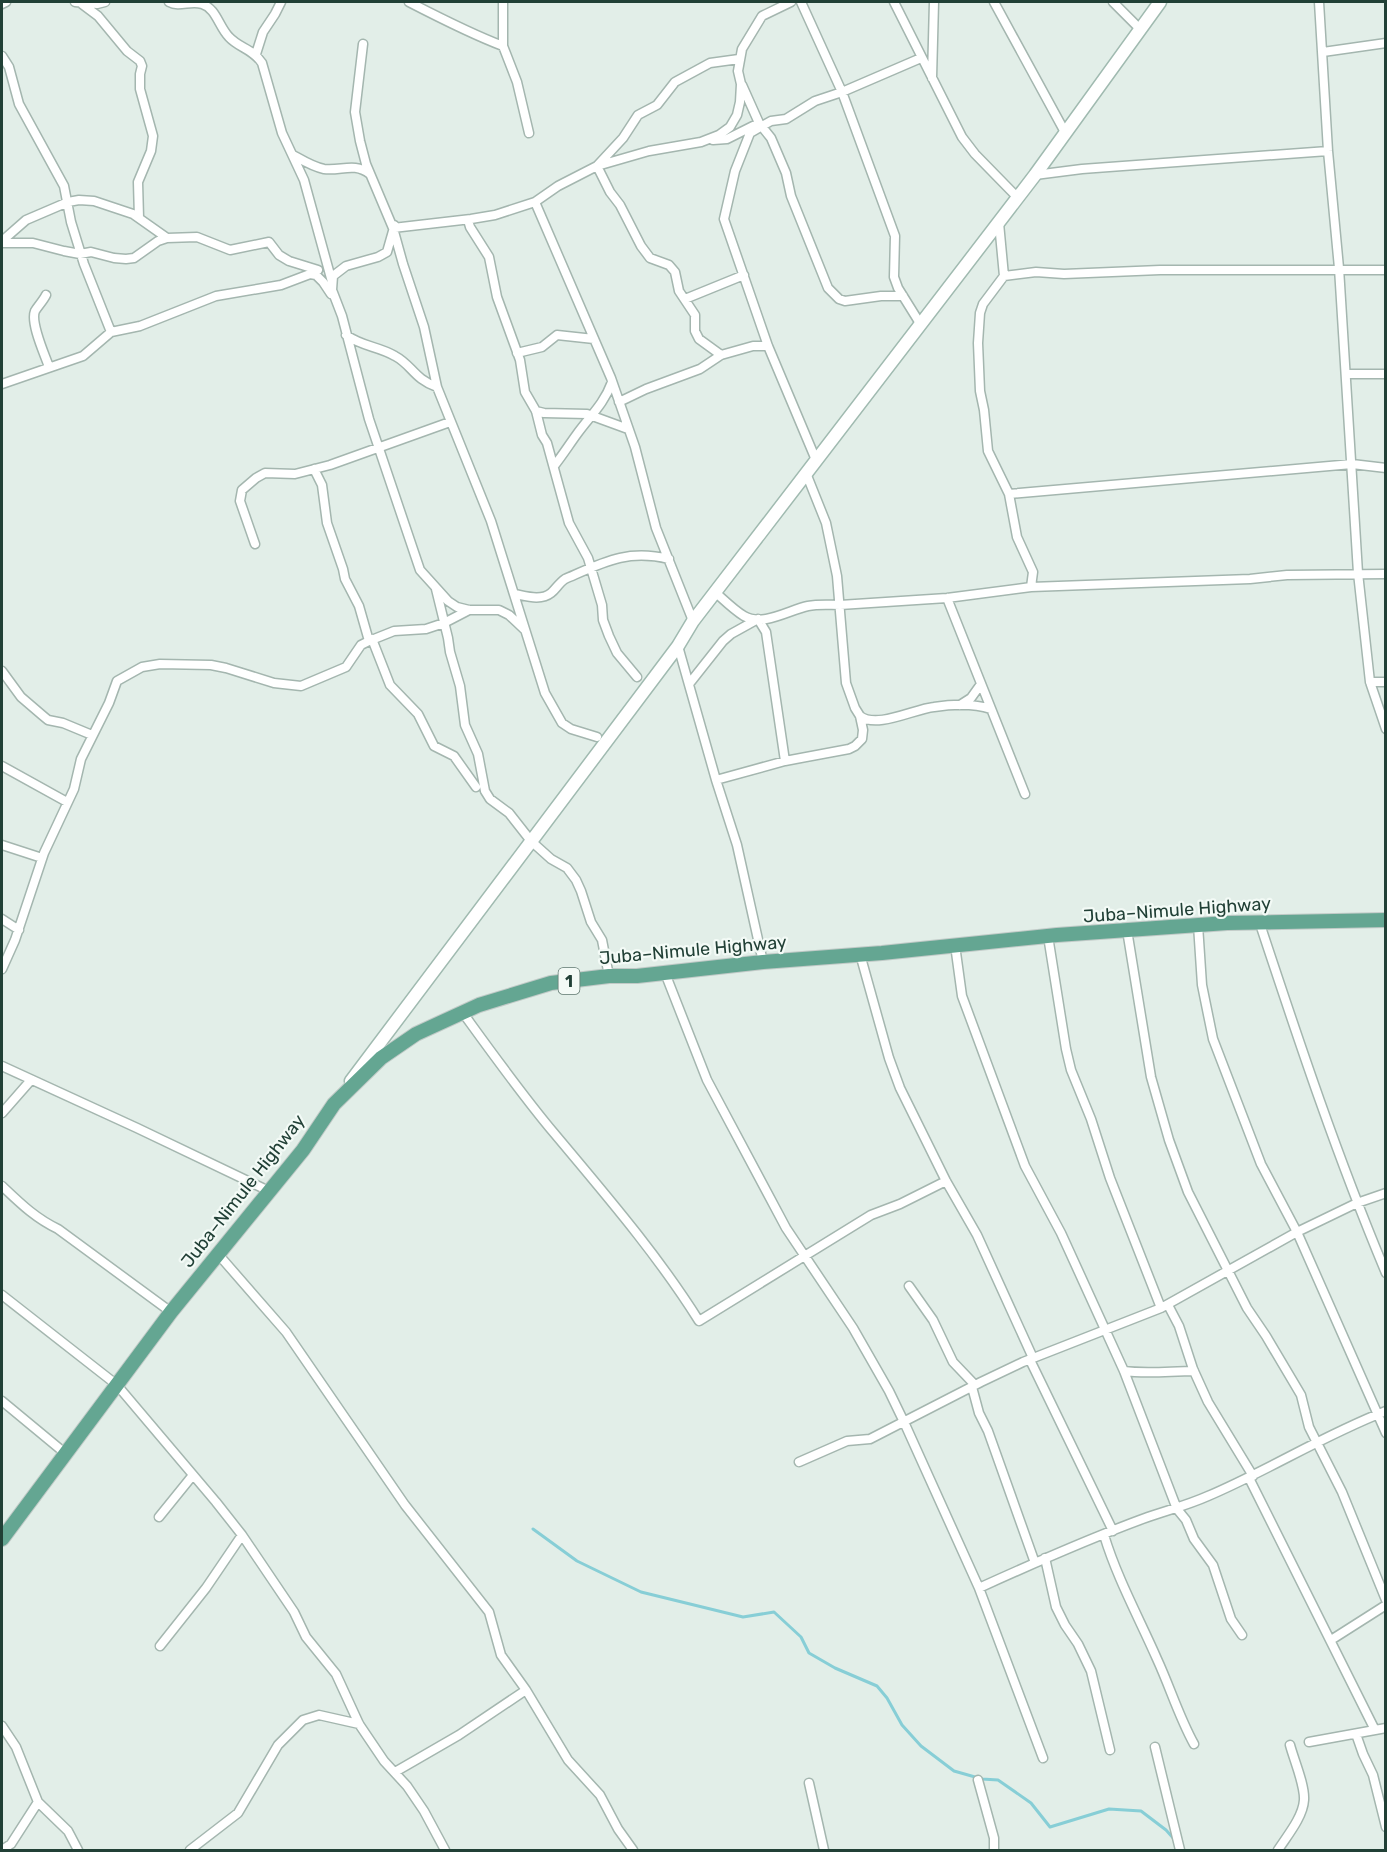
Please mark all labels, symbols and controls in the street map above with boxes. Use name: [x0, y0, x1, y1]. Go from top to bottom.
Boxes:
street label: Juba–Nimule Highway: [1082, 892, 1272, 928]
street label: Juba–Nimule Highway: [598, 931, 788, 969]
road number: 1: [558, 968, 580, 994]
street label: Juba–Nimule Highway: [176, 1110, 310, 1272]

